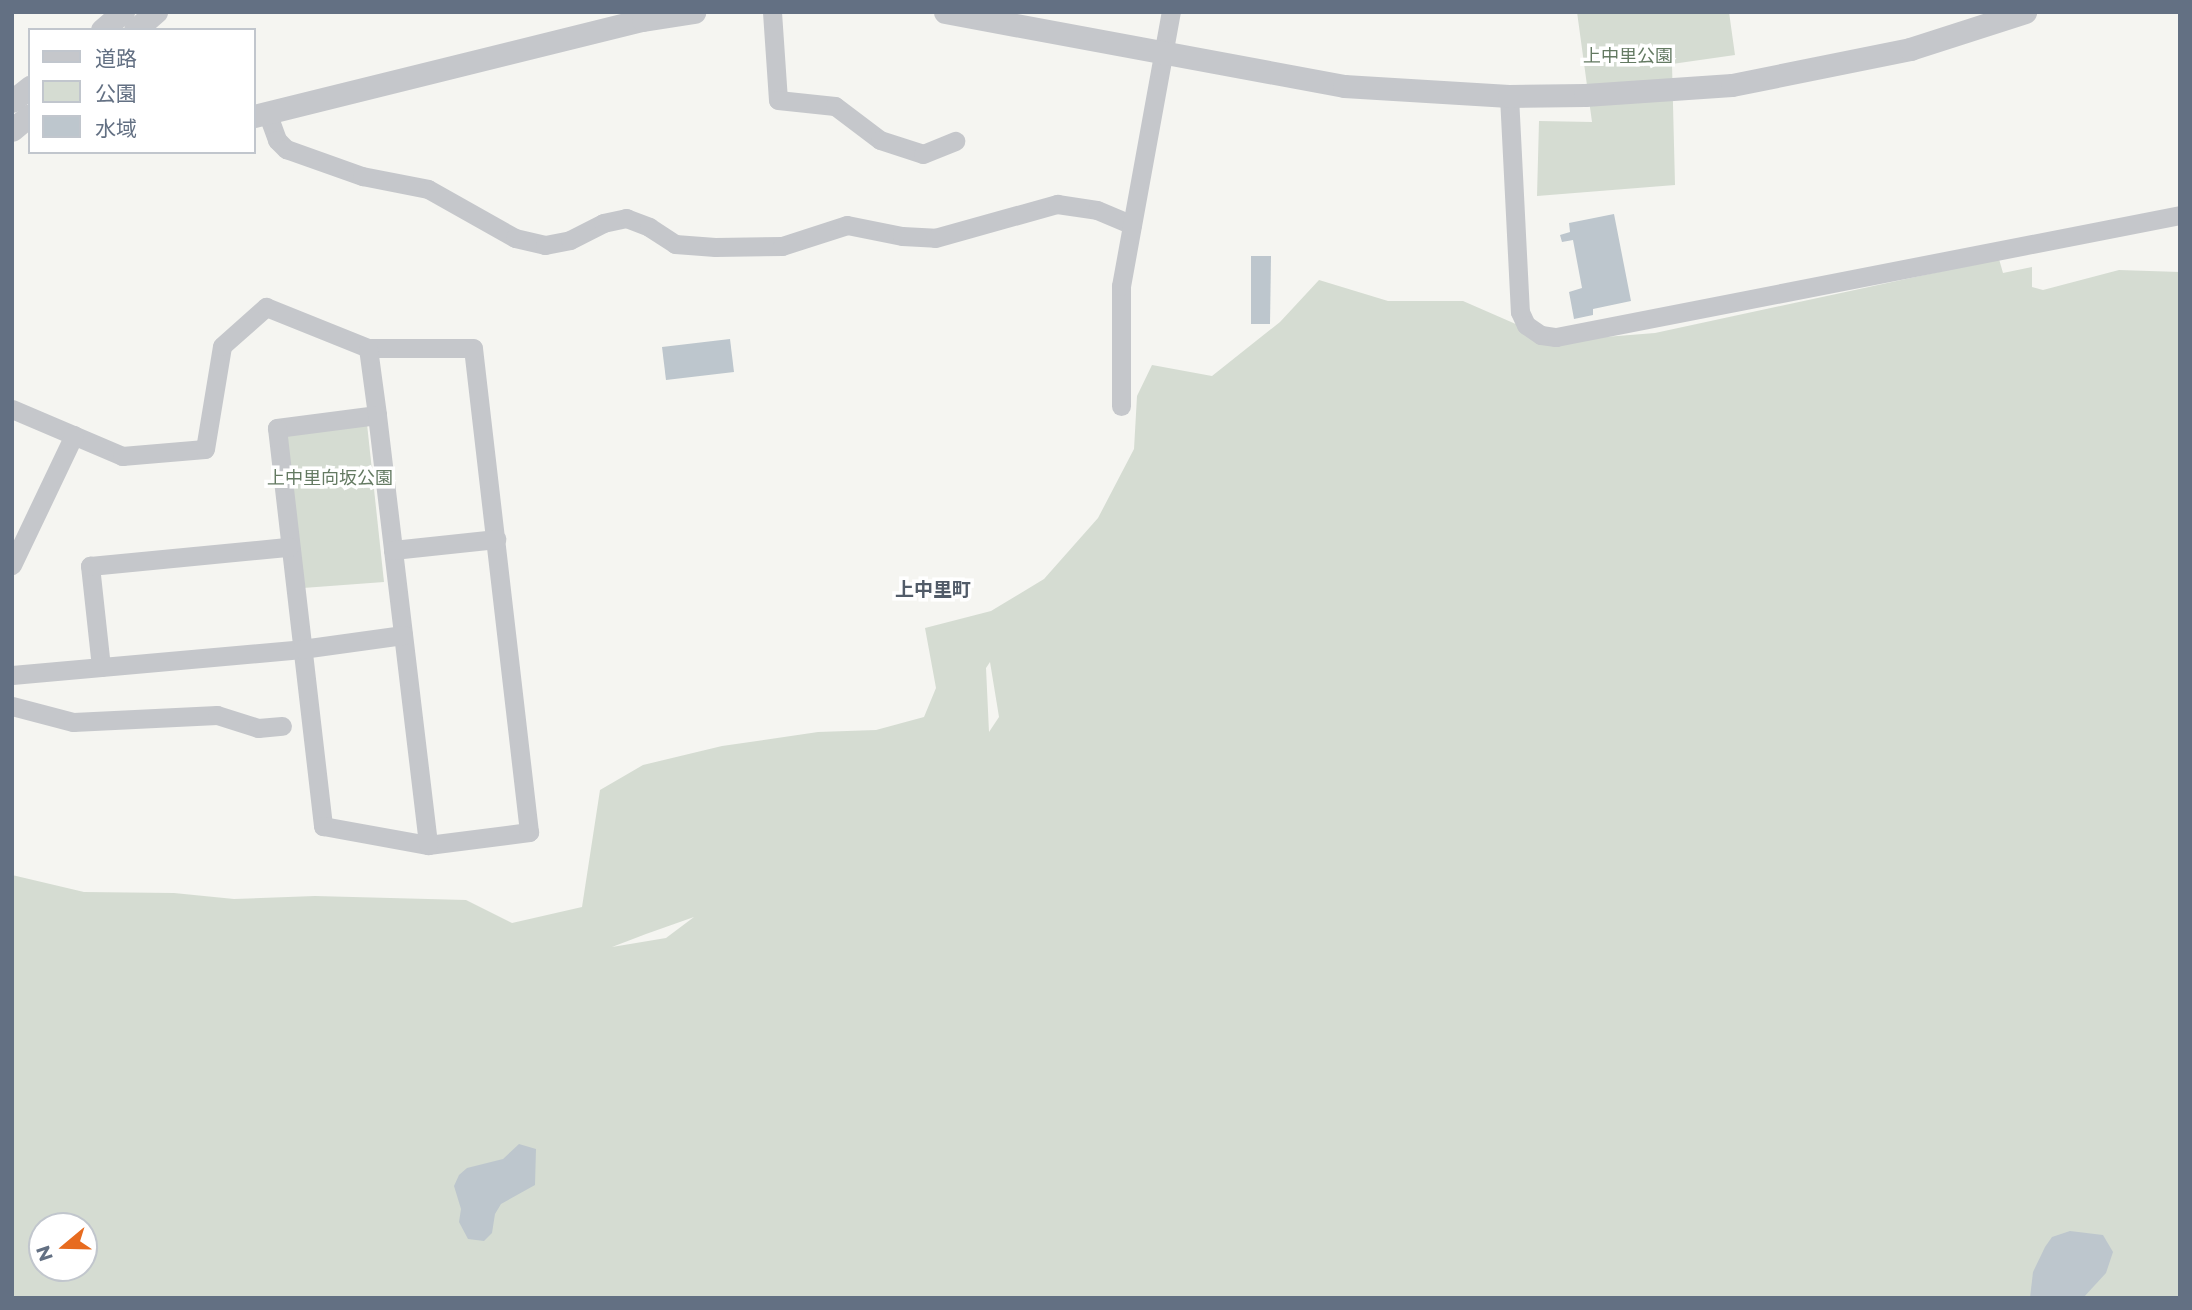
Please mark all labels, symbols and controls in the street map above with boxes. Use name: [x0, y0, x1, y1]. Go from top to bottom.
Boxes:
legend: [28, 28, 256, 154]
park label: 上中里公園: [1583, 45, 1673, 67]
text: 道路: [95, 46, 137, 71]
text: 公園: [95, 81, 137, 106]
text: 水域: [95, 116, 137, 141]
park label: 上中里向坂公園: [267, 467, 393, 489]
district label: 上中里町: [895, 579, 971, 601]
north arrow: [28, 1212, 98, 1282]
text: N: [31, 1242, 58, 1264]

